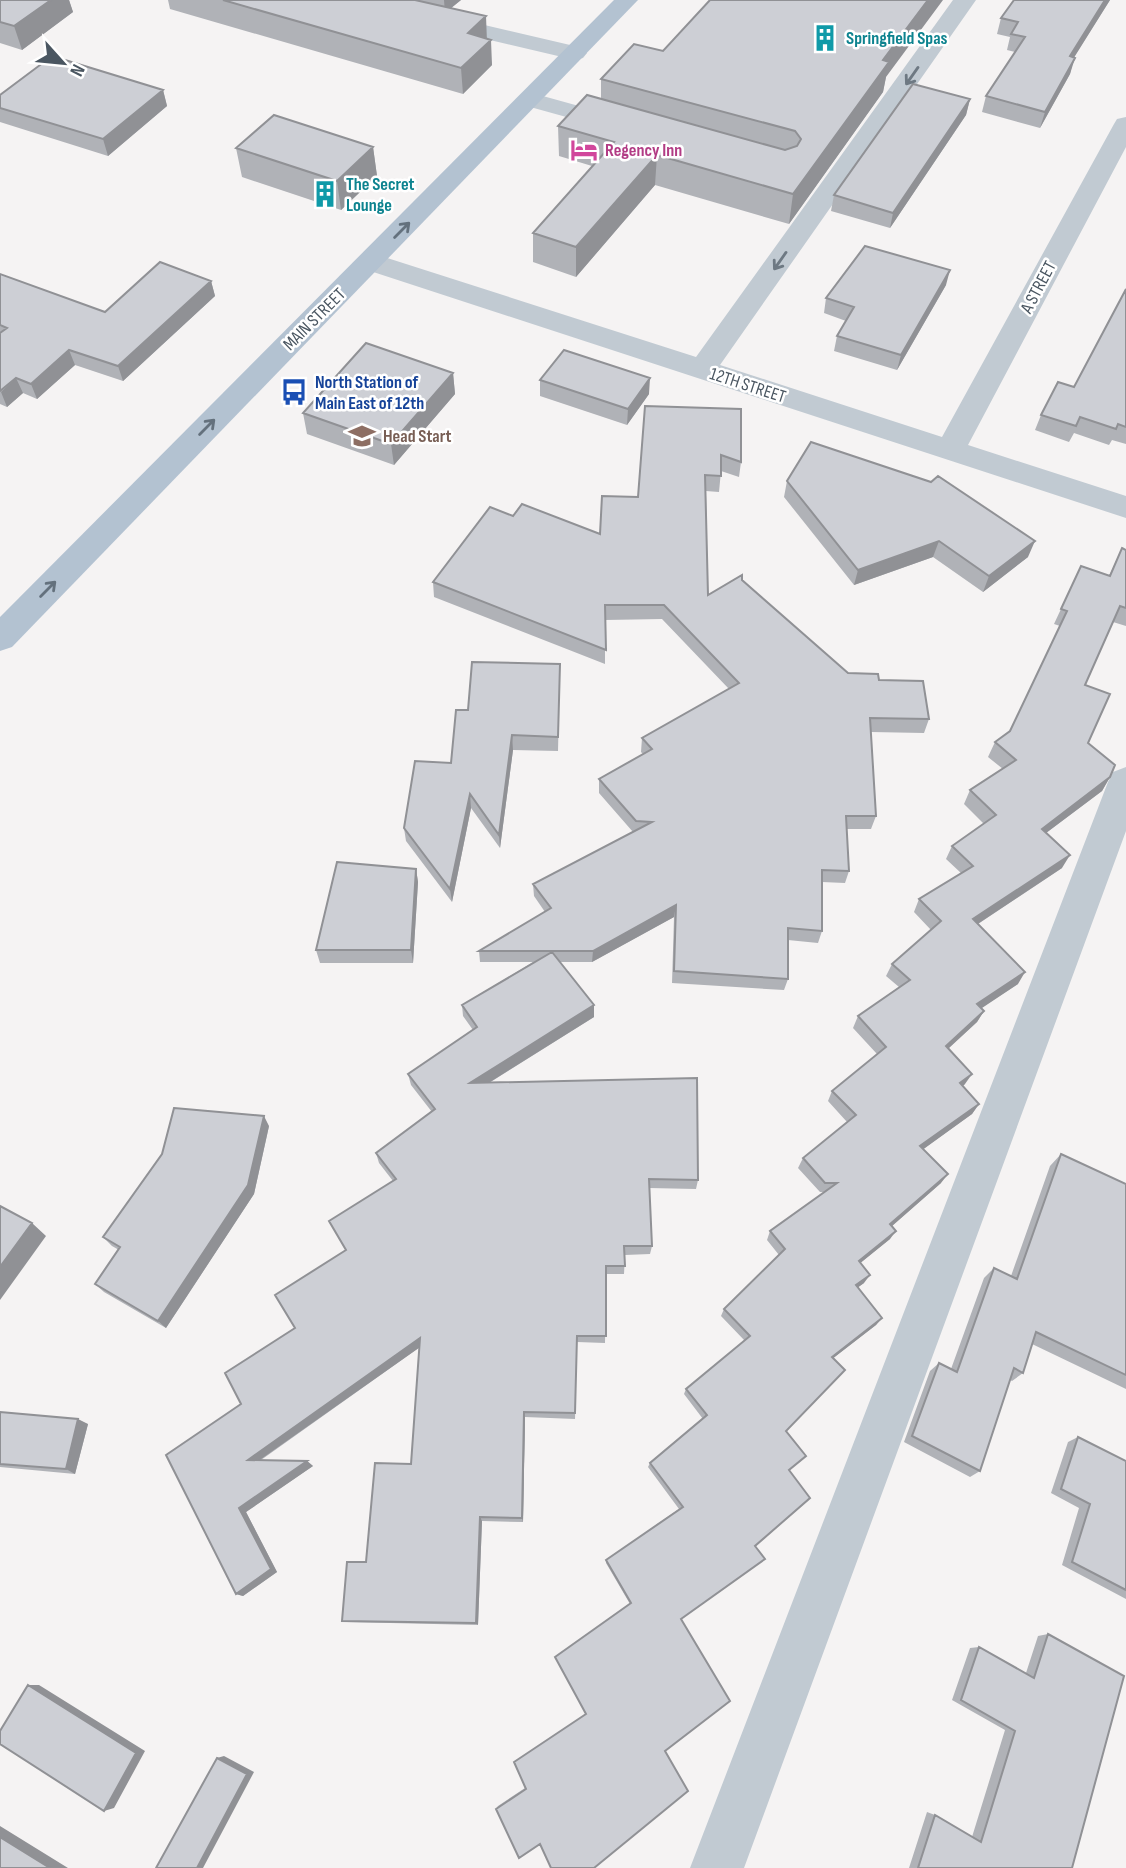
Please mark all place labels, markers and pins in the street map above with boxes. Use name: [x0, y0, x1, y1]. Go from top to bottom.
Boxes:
building icon: Springfield Spas: [810, 23, 840, 53]
place label: Springfield Spas: [846, 28, 947, 49]
hotel icon: Regency Inn: [569, 135, 599, 165]
place label: Regency Inn: [605, 140, 682, 161]
place label: The Secret Lounge: [346, 174, 415, 216]
building icon: The Secret Lounge: [310, 179, 340, 209]
place label: North Station of Main East of 12th: [315, 372, 424, 414]
bus stop icon: North Station of Main East of 12th: [279, 377, 309, 407]
school or university icon: Head Start: [347, 421, 377, 451]
place label: Head Start: [383, 426, 452, 447]

